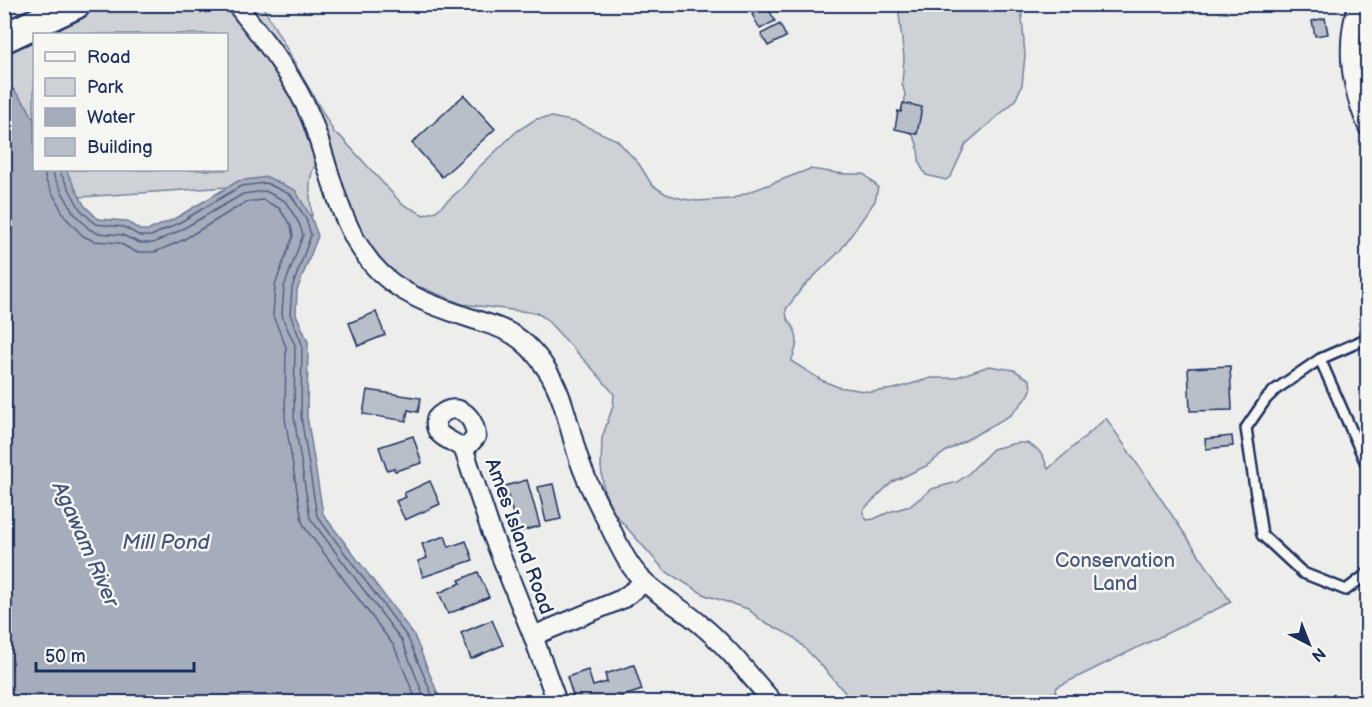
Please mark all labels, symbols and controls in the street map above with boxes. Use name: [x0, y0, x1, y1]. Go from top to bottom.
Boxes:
legend: [33, 33, 228, 171]
text: Road: [87, 47, 131, 68]
text: Park: [87, 77, 123, 98]
text: Water: [87, 107, 135, 128]
text: Building: [87, 137, 153, 158]
street label: Ames Island Road: [480, 455, 558, 618]
water label: Agawam River: [46, 477, 125, 612]
water label: Mill Pond: [122, 530, 211, 555]
park label: Conservation Land: [1055, 549, 1175, 596]
north arrow: [1279, 614, 1339, 674]
scale bar: [36, 635, 194, 673]
text: N: [1307, 643, 1329, 665]
text: 50 m: [45, 646, 86, 667]

